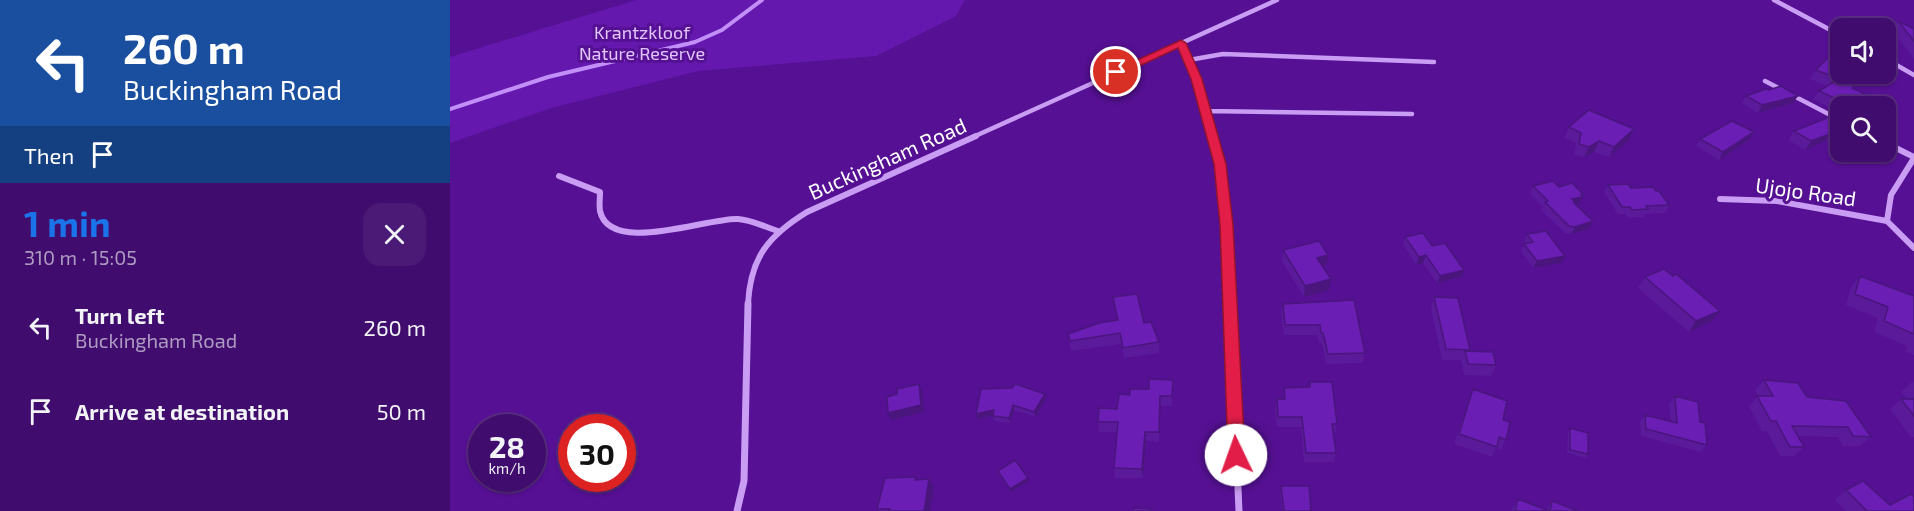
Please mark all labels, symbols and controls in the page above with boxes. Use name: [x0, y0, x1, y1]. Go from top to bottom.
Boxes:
map controls: [1830, 18, 1896, 162]
button: sound: [1830, 18, 1896, 84]
park label: Krantzkloof Nature Reserve: [579, 21, 705, 64]
text: 260 m: [123, 22, 245, 72]
icon: left: [24, 24, 102, 102]
pin: [1090, 46, 1141, 97]
icon: arrive: [1099, 55, 1132, 88]
text: Buckingham Road: [123, 73, 342, 105]
button: search: [1830, 96, 1896, 162]
street label: Buckingham Road: [804, 112, 970, 204]
icon: arrive: [86, 138, 119, 171]
text: Then: [24, 142, 74, 168]
street label: Ujojo Road: [1754, 172, 1858, 211]
text: 1 min: [24, 201, 111, 244]
button: close: [363, 203, 426, 266]
text: 310 m · 15:05: [24, 245, 137, 269]
text: Turn left: [75, 302, 164, 328]
icon: left: [24, 311, 57, 344]
text: 260 m: [364, 314, 426, 340]
text: Buckingham Road: [75, 328, 237, 352]
icon: arrive: [24, 395, 57, 428]
text: Arrive at destination: [75, 398, 289, 424]
text: 50 m: [377, 398, 426, 424]
speed limit sign: 30: [558, 414, 636, 492]
position arrow: [1204, 423, 1268, 487]
text: 28: [489, 428, 525, 464]
text: km/h: [488, 459, 526, 477]

